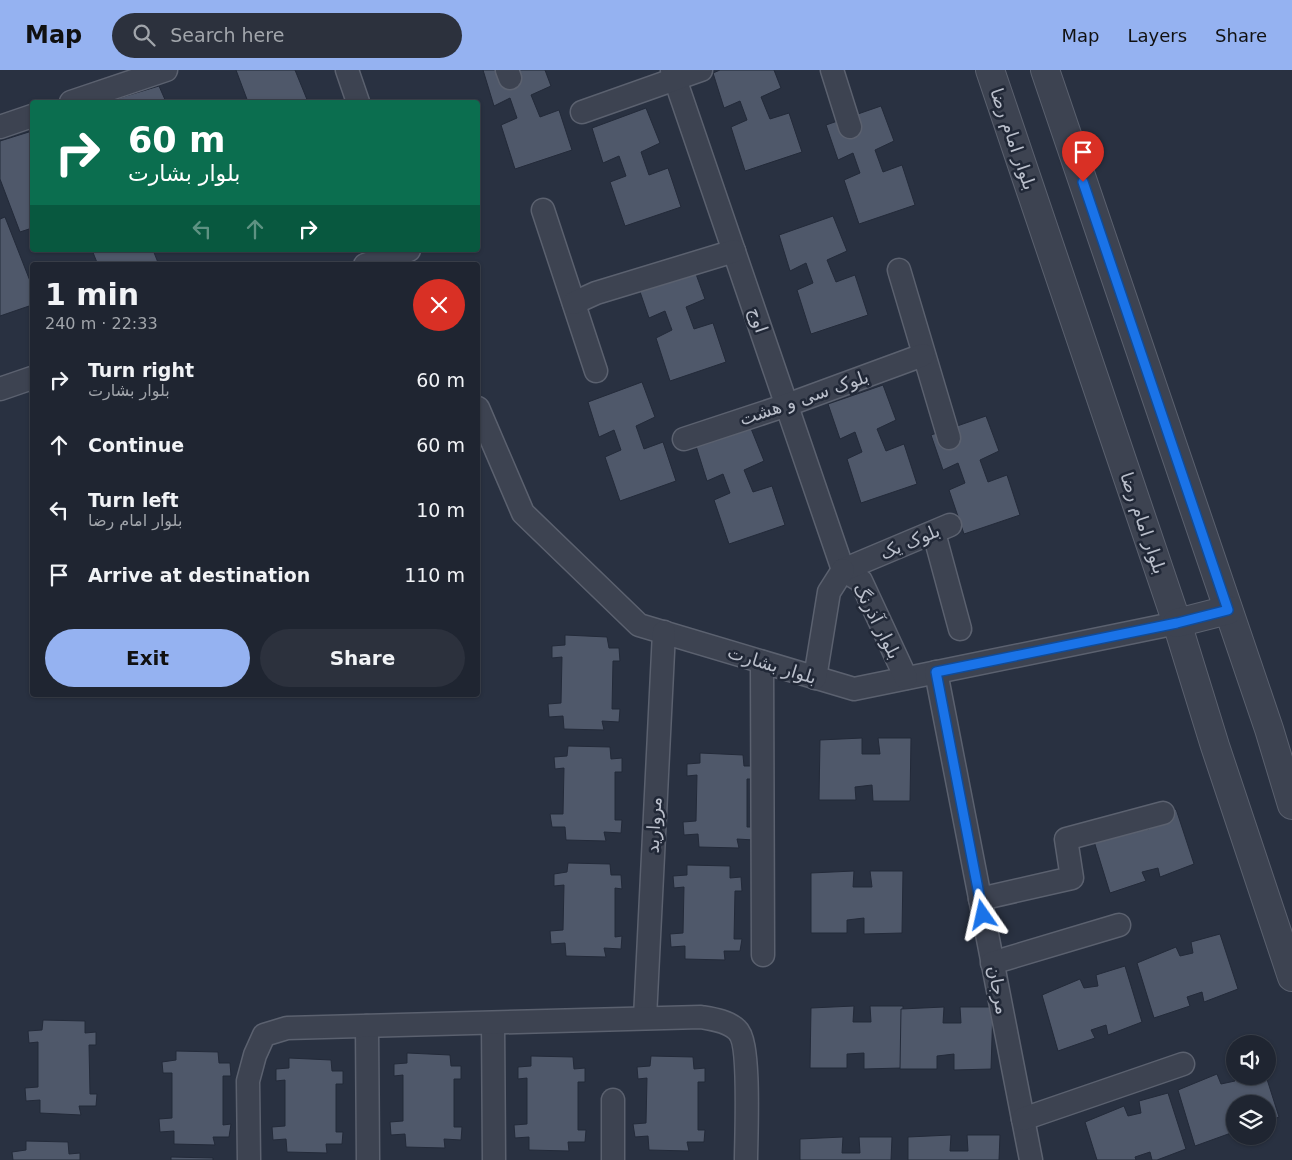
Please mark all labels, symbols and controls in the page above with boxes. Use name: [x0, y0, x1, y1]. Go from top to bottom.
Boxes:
search box: [112, 13, 462, 58]
text: Map: [25, 21, 82, 49]
icon: search: [130, 21, 158, 49]
text: Search here: [170, 24, 284, 46]
text: Map: [1061, 25, 1099, 46]
text: Layers: [1127, 25, 1187, 46]
text: Share: [1215, 25, 1267, 46]
street label: بلوار امام رضا: [985, 85, 1041, 193]
icon: right: [45, 120, 110, 185]
text: 60 m: [128, 120, 225, 160]
pin: [1062, 131, 1104, 182]
icon: arrive: [1069, 138, 1097, 166]
text: بلوار بشارت: [128, 161, 240, 186]
icon: left: [188, 215, 216, 243]
icon: ahead: [241, 215, 269, 243]
icon: right: [294, 215, 322, 243]
text: 1 min: [45, 277, 139, 312]
button: close: [413, 279, 465, 331]
street label: اوج: [743, 304, 773, 336]
text: 240 m · 22:33: [45, 314, 158, 333]
text: Turn right: [88, 359, 194, 381]
icon: right: [45, 366, 73, 394]
street label: بلوک سی و هشت: [736, 366, 872, 430]
text: 60 m: [416, 369, 465, 391]
text: بلوار بشارت: [88, 381, 170, 400]
icon: ahead: [45, 431, 73, 459]
text: Continue: [88, 434, 184, 456]
text: 60 m: [416, 434, 465, 456]
street label: بلوار امام رضا: [1115, 469, 1171, 577]
text: Turn left: [88, 489, 179, 511]
icon: left: [45, 496, 73, 524]
text: 10 m: [416, 499, 465, 521]
text: بلوار امام رضا: [88, 511, 182, 530]
street label: بلوک یک: [877, 520, 943, 564]
icon: arrive: [45, 561, 73, 589]
text: Arrive at destination: [88, 564, 310, 586]
text: 110 m: [404, 564, 465, 586]
street label: بلوار آذرنگ: [848, 579, 906, 663]
button: Exit: [45, 629, 250, 687]
button: Share: [260, 629, 465, 687]
street label: بلوار بشارت: [725, 641, 819, 689]
street label: مروارید: [642, 796, 666, 854]
position arrow: [956, 888, 1008, 940]
street label: مرجان: [982, 964, 1014, 1016]
map controls: [1226, 1035, 1276, 1145]
button: sound: [1226, 1035, 1276, 1085]
button: layers: [1226, 1095, 1276, 1145]

